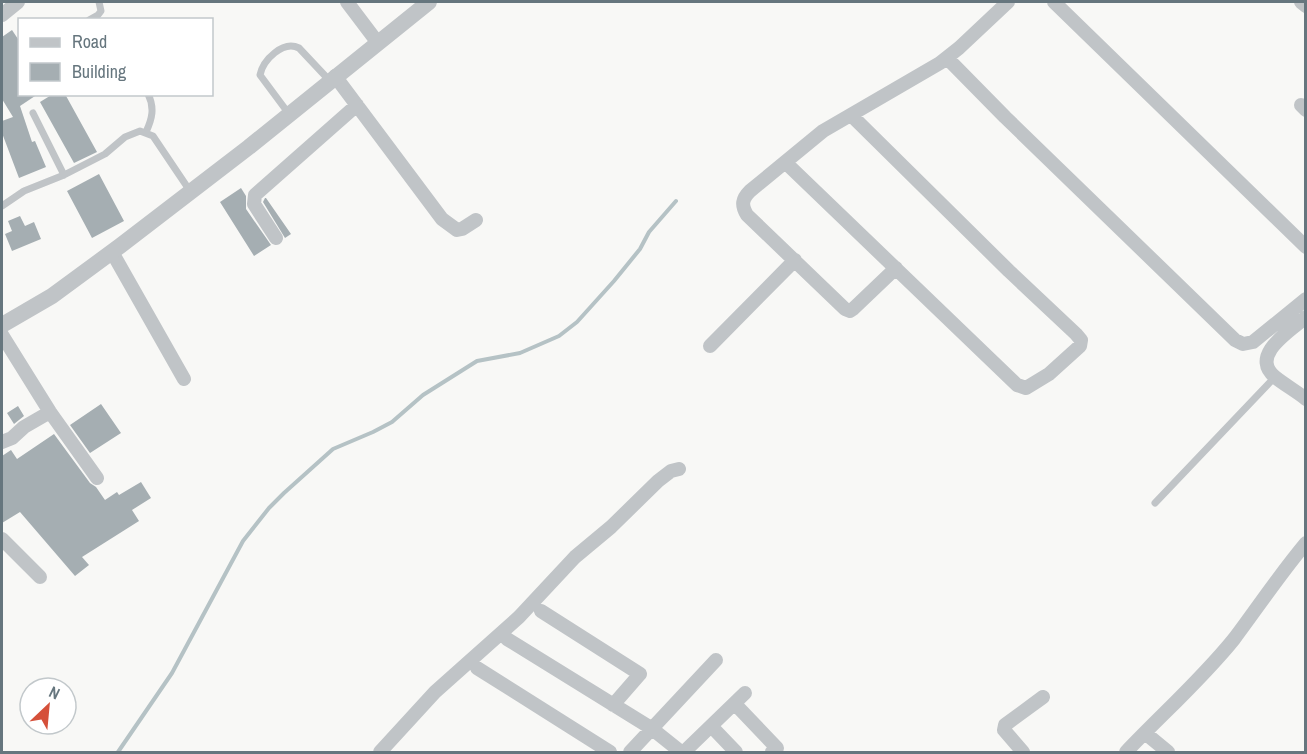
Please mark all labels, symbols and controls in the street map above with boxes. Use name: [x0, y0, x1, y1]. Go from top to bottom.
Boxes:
legend: [18, 18, 213, 96]
text: Road: [72, 29, 107, 54]
text: Building: [72, 59, 127, 84]
north arrow: [18, 676, 78, 736]
text: N: [45, 681, 64, 704]

